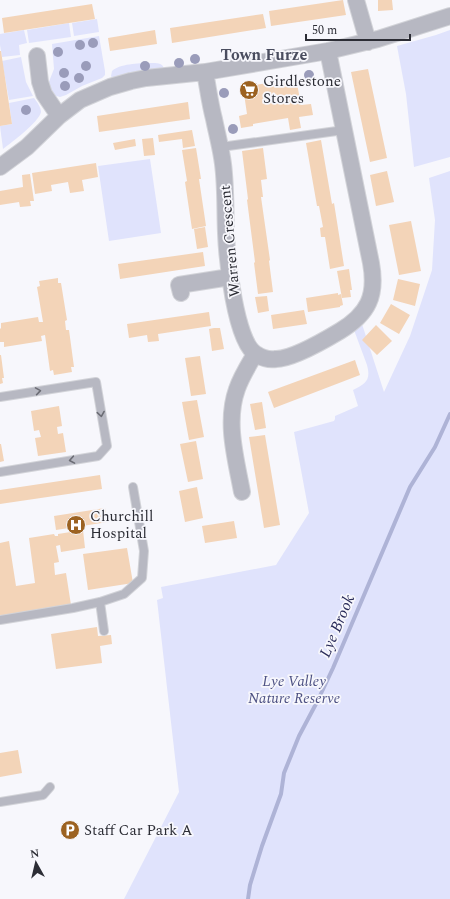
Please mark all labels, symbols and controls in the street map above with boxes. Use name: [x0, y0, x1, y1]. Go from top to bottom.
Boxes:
scale bar: [306, 16, 410, 42]
text: 50 m: [312, 21, 337, 40]
district label: Town Furze: [221, 43, 307, 67]
place label: Girdlestone Stores: [263, 70, 341, 110]
supermarket icon: Girdlestone Stores: [238, 79, 260, 101]
street label: Warren Crescent: [214, 184, 246, 298]
one-way arrow: [35, 387, 42, 396]
one-way arrow: [96, 411, 105, 417]
one-way arrow: [69, 455, 75, 464]
place label: Churchill Hospital: [90, 505, 153, 545]
hospital icon: Churchill Hospital: [65, 514, 87, 536]
water label: Lye Brook: [313, 590, 361, 661]
park label: Lye Valley Nature Reserve: [248, 670, 340, 710]
parking icon: Staff Car Park A: [59, 819, 81, 841]
place label: Staff Car Park A: [84, 819, 192, 842]
north arrow: [16, 843, 56, 883]
text: N: [29, 845, 40, 863]

